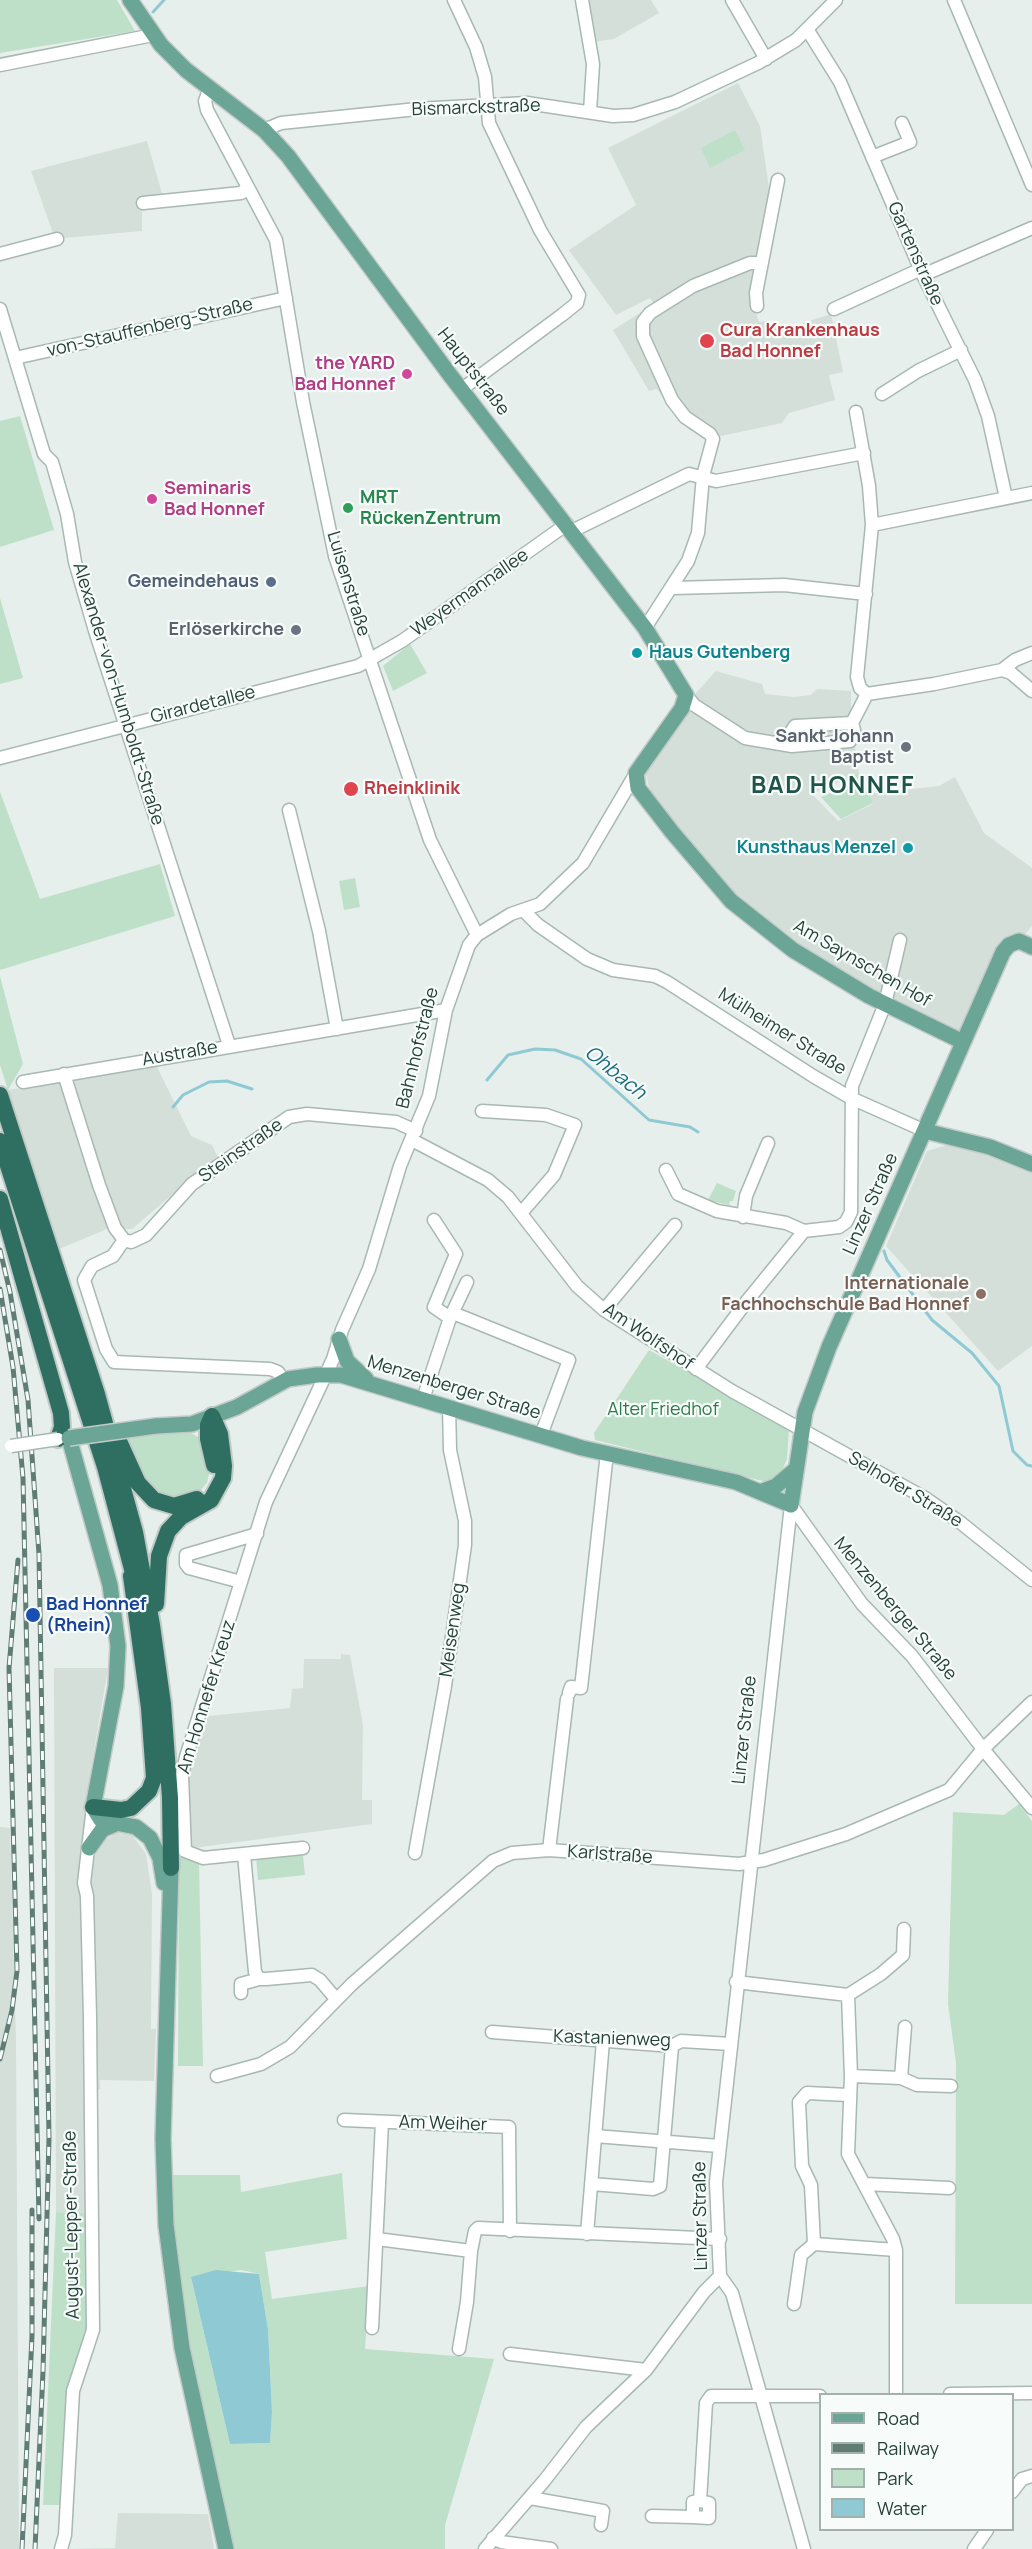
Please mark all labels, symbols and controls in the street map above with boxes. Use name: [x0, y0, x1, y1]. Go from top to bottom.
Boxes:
street label: Bismarckstraße: [411, 95, 541, 121]
street label: Gartenstraße: [883, 199, 947, 309]
street label: von-Stauffenberg-Straße: [45, 294, 255, 362]
place label: Cura Krankenhaus Bad Honnef: [720, 320, 880, 362]
street label: Hauptstraße: [432, 324, 514, 420]
marker: Cura Krankenhaus Bad Honnef: [698, 332, 716, 350]
place label: the YARD Bad Honnef: [294, 353, 395, 395]
marker: the YARD Bad Honnef: [400, 367, 414, 381]
place label: Seminaris Bad Honnef: [164, 478, 265, 520]
place label: MRT RückenZentrum: [360, 487, 501, 530]
marker: Seminaris Bad Honnef: [145, 492, 159, 506]
marker: MRT RückenZentrum: [341, 501, 355, 515]
street label: Luisenstraße: [322, 529, 374, 639]
street label: Weyermannallee: [407, 544, 533, 642]
street label: Alexander-von-Humboldt-Straße: [68, 560, 168, 828]
place label: Gemeindehaus: [128, 571, 259, 593]
marker: Gemeindehaus: [264, 575, 278, 589]
place label: Erlöserkirche: [168, 619, 284, 641]
marker: Erlöserkirche: [289, 623, 303, 637]
place label: Haus Gutenberg: [649, 642, 790, 664]
marker: Haus Gutenberg: [630, 646, 644, 660]
street label: Girardetallee: [148, 682, 258, 728]
place label: Sankt Johann Baptist: [775, 726, 894, 768]
marker: Sankt Johann Baptist: [899, 740, 913, 754]
district label: BAD HONNEF: [751, 772, 915, 800]
place label: Rheinklinik: [364, 778, 460, 800]
marker: Rheinklinik: [342, 780, 360, 798]
place label: Kunsthaus Menzel: [737, 837, 896, 859]
marker: Kunsthaus Menzel: [901, 841, 915, 855]
street label: Am Saynschen Hof: [789, 916, 935, 1012]
street label: Mülheimer Straße: [714, 984, 850, 1080]
street label: Bahnhofstraße: [392, 985, 444, 1111]
street label: Austraße: [141, 1037, 219, 1071]
water label: Ohbach: [579, 1041, 651, 1105]
street label: Steinstraße: [195, 1114, 287, 1188]
street label: Linzer Straße: [839, 1150, 903, 1258]
place label: Internationale Fachhochschule Bad Honnef: [721, 1273, 969, 1316]
marker: Internationale Fachhochschule Bad Honnef: [974, 1287, 988, 1301]
street label: Am Wolfshof: [599, 1299, 697, 1375]
street label: Menzenberger Straße: [365, 1351, 543, 1425]
park label: Alter Friedhof: [607, 1399, 719, 1421]
street label: Selhofer Straße: [844, 1447, 966, 1533]
street label: Menzenberger Straße: [829, 1533, 961, 1685]
street label: Meisenweg: [436, 1582, 470, 1678]
place label: Bad Honnef (Rhein): [46, 1594, 147, 1636]
marker: Bad Honnef (Rhein): [24, 1606, 42, 1624]
street label: Am Honnefer Kreuz: [173, 1618, 241, 1776]
street label: Linzer Straße: [729, 1675, 761, 1785]
street label: Karlstraße: [567, 1841, 653, 1869]
street label: Kastanienweg: [553, 2026, 671, 2052]
street label: Am Weiher: [398, 2112, 488, 2136]
street label: August-Lepper-Straße: [60, 2130, 84, 2320]
street label: Linzer Straße: [689, 2161, 713, 2271]
legend: [819, 2393, 1014, 2531]
text: Road: [877, 2406, 920, 2430]
text: Railway: [877, 2436, 939, 2460]
text: Park: [877, 2466, 913, 2490]
text: Water: [877, 2496, 927, 2520]

